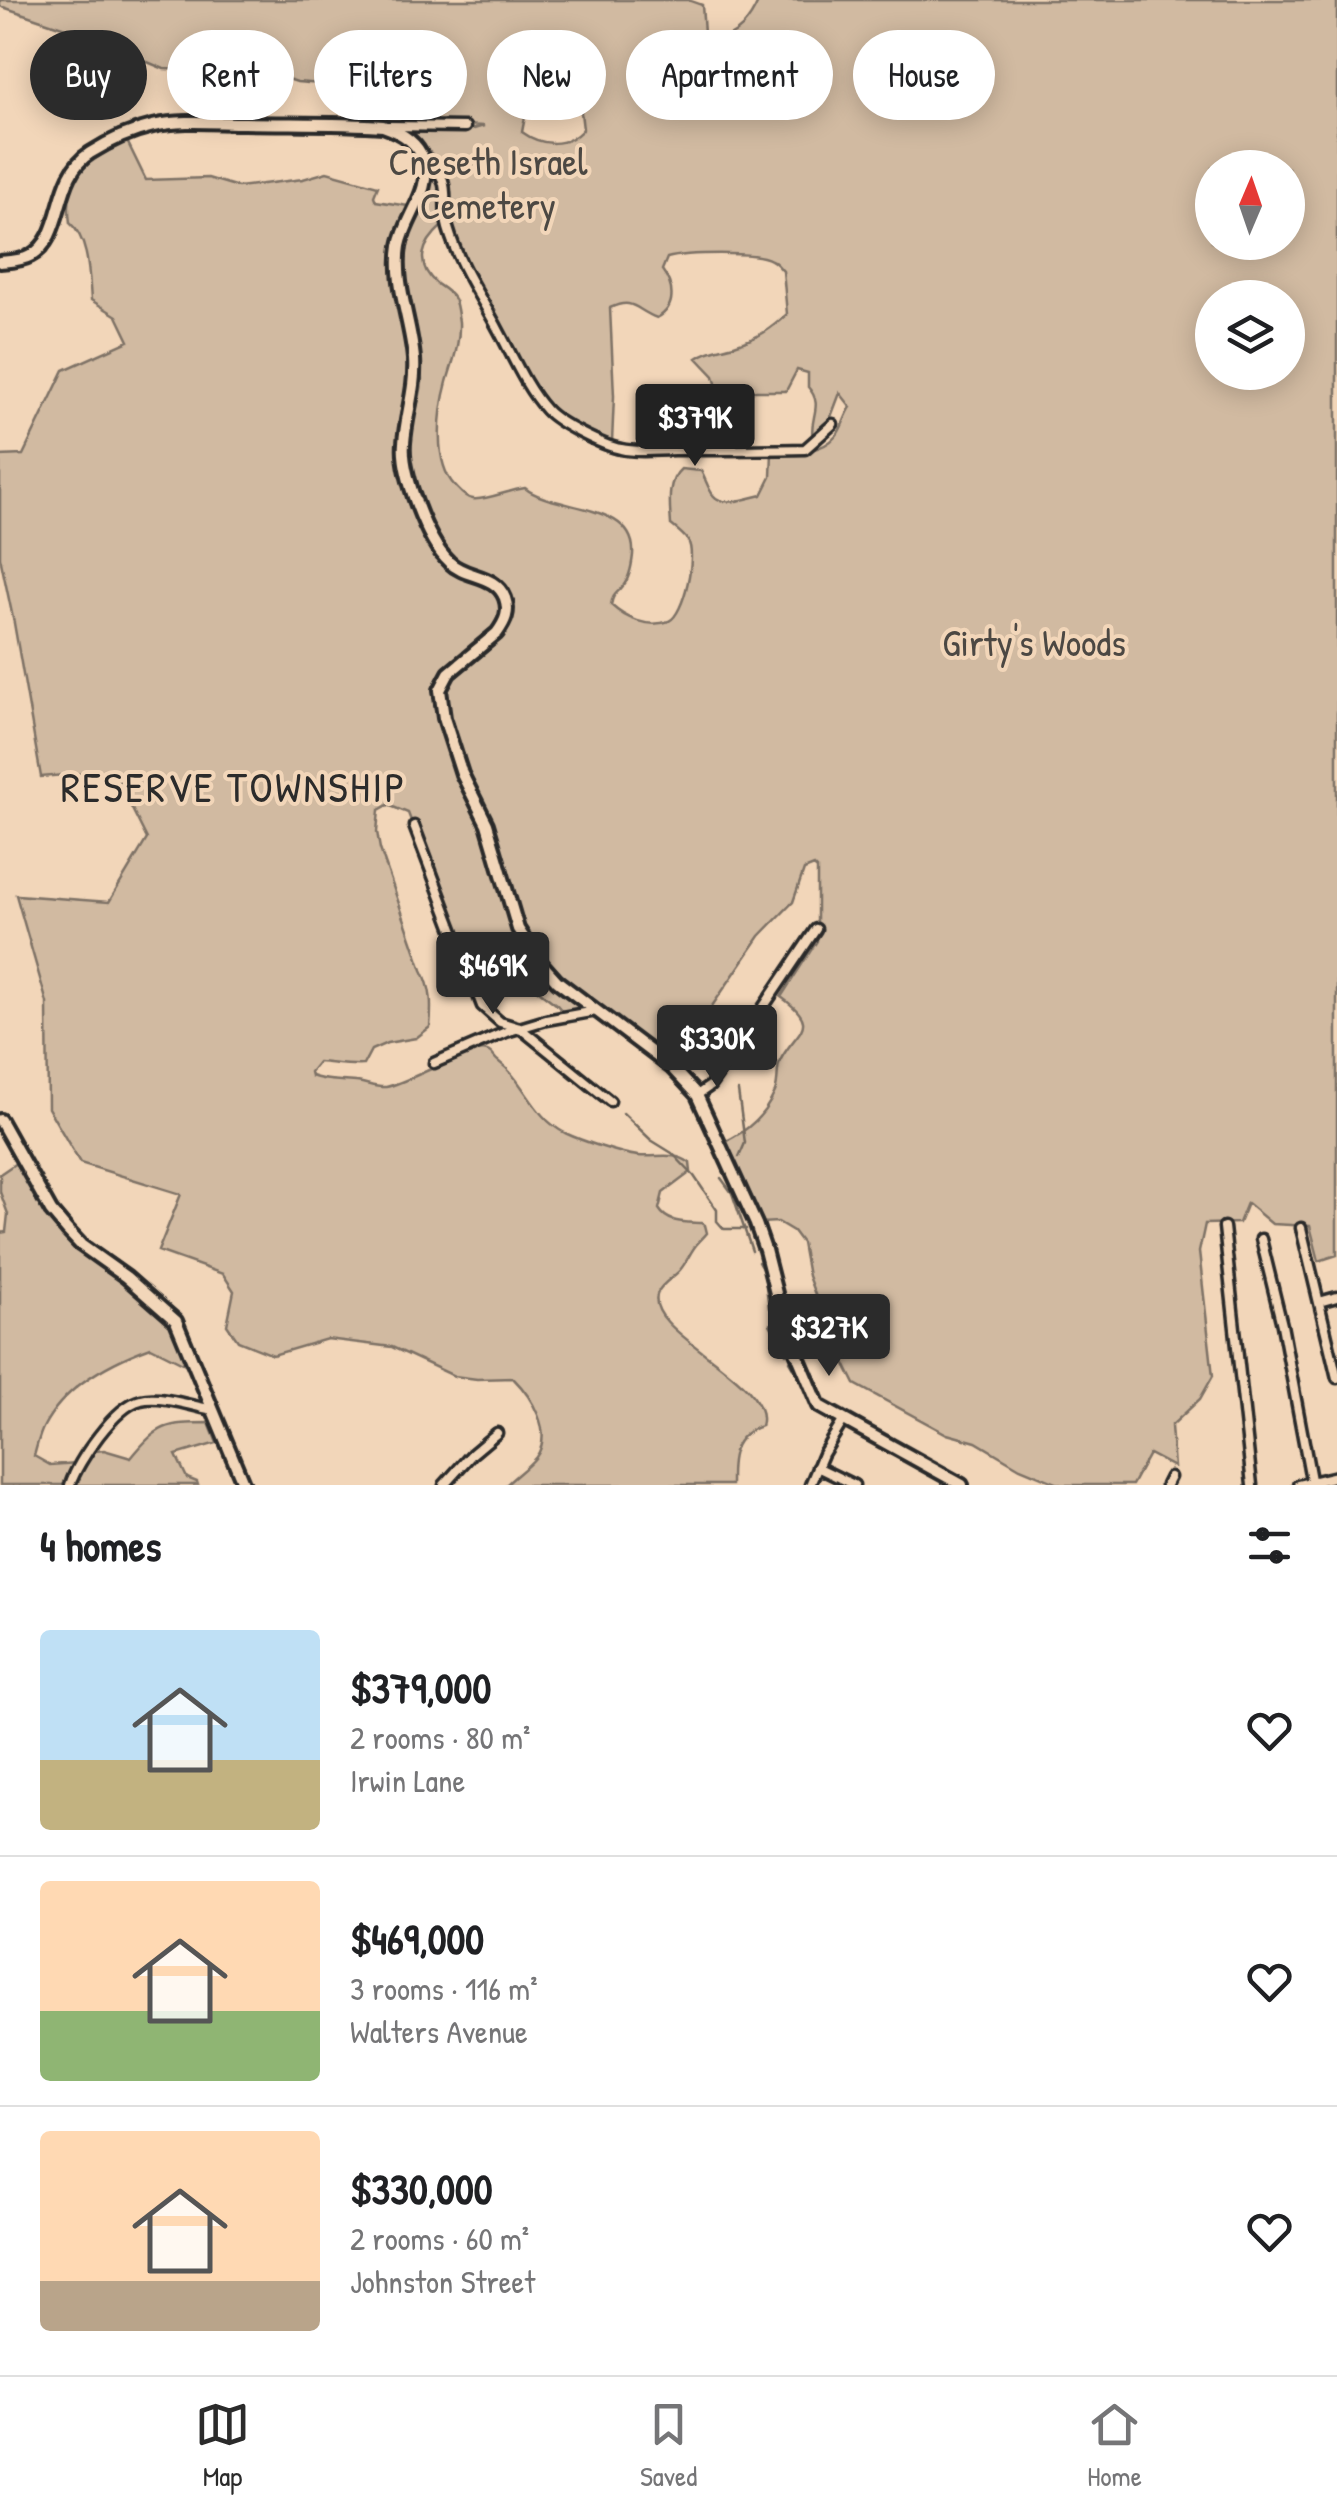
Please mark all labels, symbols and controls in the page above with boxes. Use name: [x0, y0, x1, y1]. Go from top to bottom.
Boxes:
chip: Buy: [30, 30, 147, 120]
chip: Rent: [167, 30, 294, 120]
chip: Filters: [314, 30, 467, 120]
chip: New: [487, 30, 606, 120]
chip: Apartment: [626, 30, 833, 120]
chip: House: [853, 30, 995, 120]
park label: Cneseth Israel Cemetery: [389, 135, 588, 231]
north arrow: [1195, 150, 1305, 260]
map controls: [1195, 150, 1305, 390]
button: layers: [1195, 280, 1305, 390]
pin: $379K: [625, 384, 765, 469]
text: $379K: [658, 395, 732, 438]
park label: Girty's Woods: [942, 616, 1126, 668]
district label: RESERVE TOWNSHIP: [61, 758, 407, 815]
pin: $469K: [423, 932, 563, 1017]
text: $469K: [458, 943, 528, 986]
pin: $330K: [647, 1005, 787, 1090]
text: $330K: [679, 1016, 755, 1059]
pin: $327K: [759, 1294, 899, 1379]
text: $327K: [790, 1305, 868, 1348]
text: 4 homes: [40, 1517, 161, 1574]
icon: filters: [1242, 1518, 1297, 1573]
text: $379,000: [350, 1659, 491, 1716]
icon: home: [120, 1670, 240, 1790]
icon: heart: [1242, 1703, 1297, 1758]
text: 2 rooms · 80 m²: [350, 1716, 530, 1759]
text: Irwin Lane: [350, 1759, 465, 1802]
text: $469,000: [350, 1910, 484, 1967]
icon: home: [120, 1921, 240, 2041]
icon: heart: [1242, 1954, 1297, 2009]
text: 3 rooms · 116 m²: [350, 1967, 538, 2010]
text: Walters Avenue: [350, 2010, 528, 2053]
text: $330,000: [350, 2160, 493, 2217]
icon: home: [120, 2171, 240, 2291]
icon: heart: [1242, 2204, 1297, 2259]
text: 2 rooms · 60 m²: [350, 2217, 529, 2260]
text: Johnston Street: [350, 2260, 535, 2303]
tab: Map: [195, 2397, 250, 2495]
tab: Saved: [640, 2397, 697, 2495]
tab: Home: [1087, 2397, 1142, 2495]

